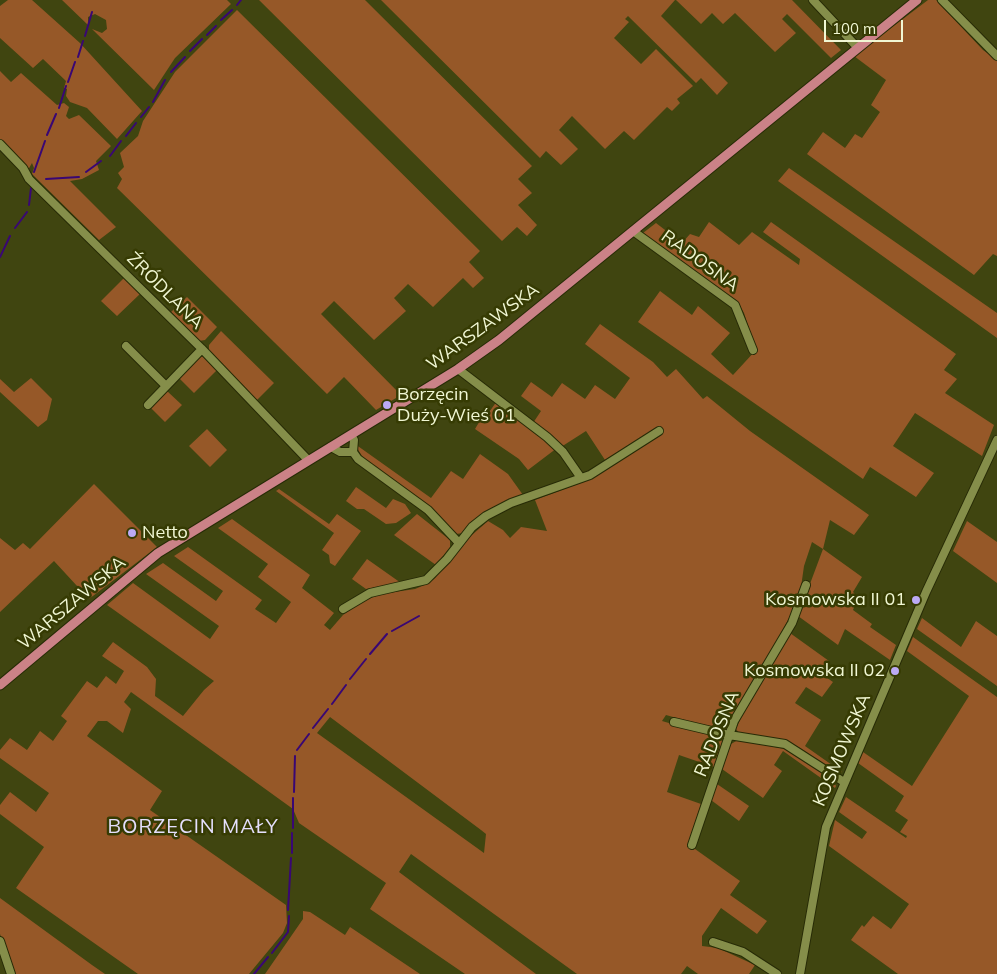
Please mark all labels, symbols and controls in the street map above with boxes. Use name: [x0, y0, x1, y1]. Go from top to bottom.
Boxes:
scale bar: [827, 10, 906, 42]
text: 100 m: [832, 19, 876, 38]
street label: RADOSNA: [657, 226, 743, 296]
street label: ŹRÓDLANA: [122, 248, 208, 334]
street label: WARSZAWSKA: [423, 279, 543, 375]
place label: Borzęcin Duży-Wieś 01: [397, 384, 515, 426]
marker: Borzęcin Duży-Wieś 01: [381, 399, 393, 411]
place label: Netto: [142, 522, 188, 544]
marker: Netto: [126, 527, 138, 539]
street label: WARSZAWSKA: [14, 552, 130, 654]
place label: Kosmowska II 01: [765, 589, 906, 611]
marker: Kosmowska II 01: [910, 594, 922, 606]
place label: Kosmowska II 02: [744, 660, 885, 682]
marker: Kosmowska II 02: [889, 665, 901, 677]
street label: RADOSNA: [690, 688, 744, 780]
street label: KOSMOWSKA: [809, 690, 875, 810]
district label: BORZĘCIN MAŁY: [106, 815, 280, 839]

